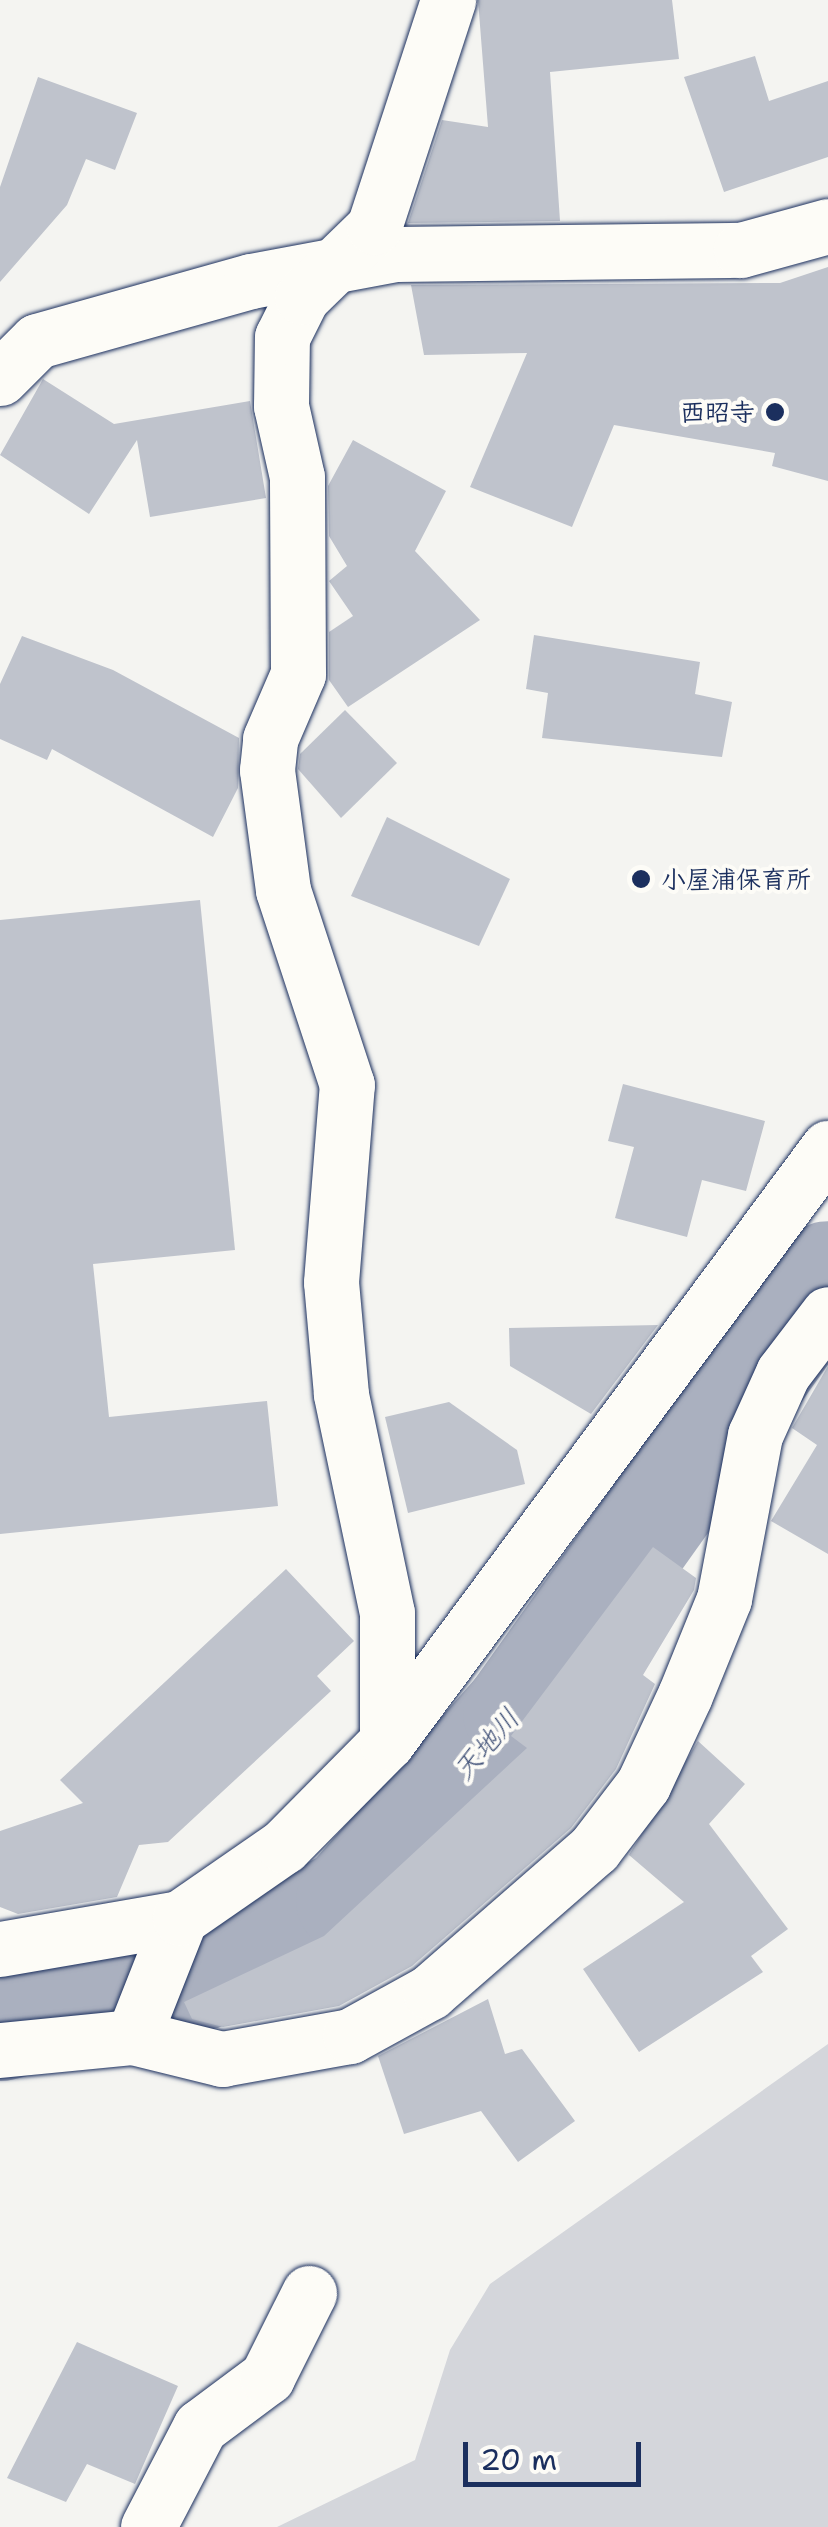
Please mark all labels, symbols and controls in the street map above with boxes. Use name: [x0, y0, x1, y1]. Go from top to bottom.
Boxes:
place label: 西昭寺: [680, 397, 755, 427]
marker: 西昭寺: [764, 401, 786, 423]
place label: 小屋浦保育所: [661, 864, 811, 894]
marker: 小屋浦保育所: [630, 868, 652, 890]
water label: 天地川: [446, 1701, 526, 1787]
scale bar: [468, 2422, 646, 2484]
text: 20 m: [480, 2439, 557, 2480]

